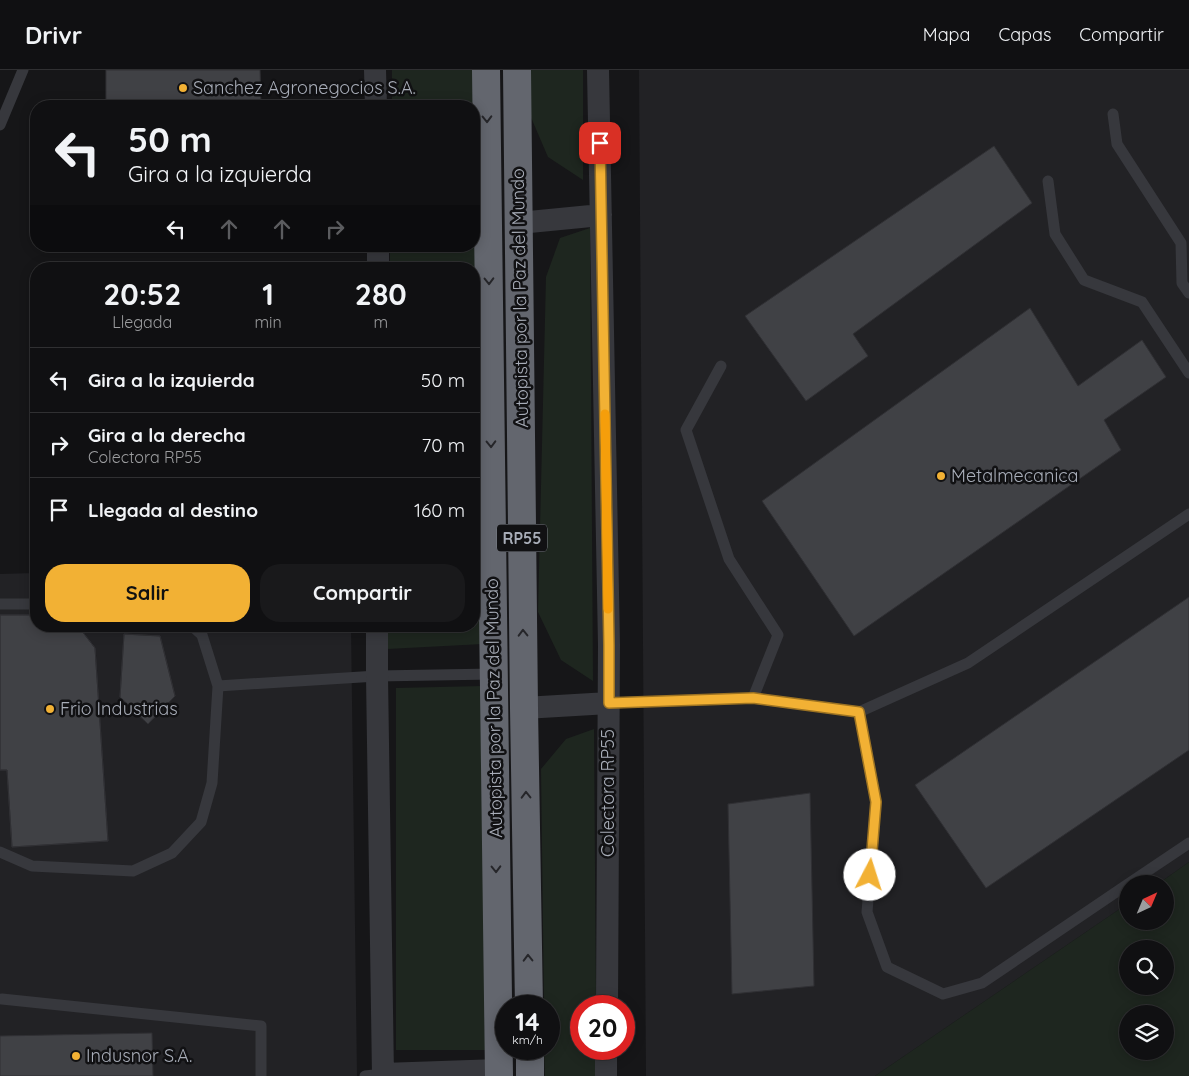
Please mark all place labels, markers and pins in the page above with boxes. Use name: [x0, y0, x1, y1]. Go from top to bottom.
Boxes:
place label: Sanchez Agronegocios S.A.: [193, 76, 416, 99]
marker: Sanchez Agronegocios S.A.: [177, 82, 189, 94]
pin: [579, 122, 621, 164]
place label: Metalmecanica: [951, 464, 1079, 487]
marker: Metalmecanica: [935, 470, 947, 482]
place label: Frio Industrias: [60, 697, 178, 720]
marker: Frio Industrias: [44, 703, 56, 715]
place label: Indusnor S.A.: [86, 1044, 192, 1067]
marker: Indusnor S.A.: [70, 1050, 82, 1062]

